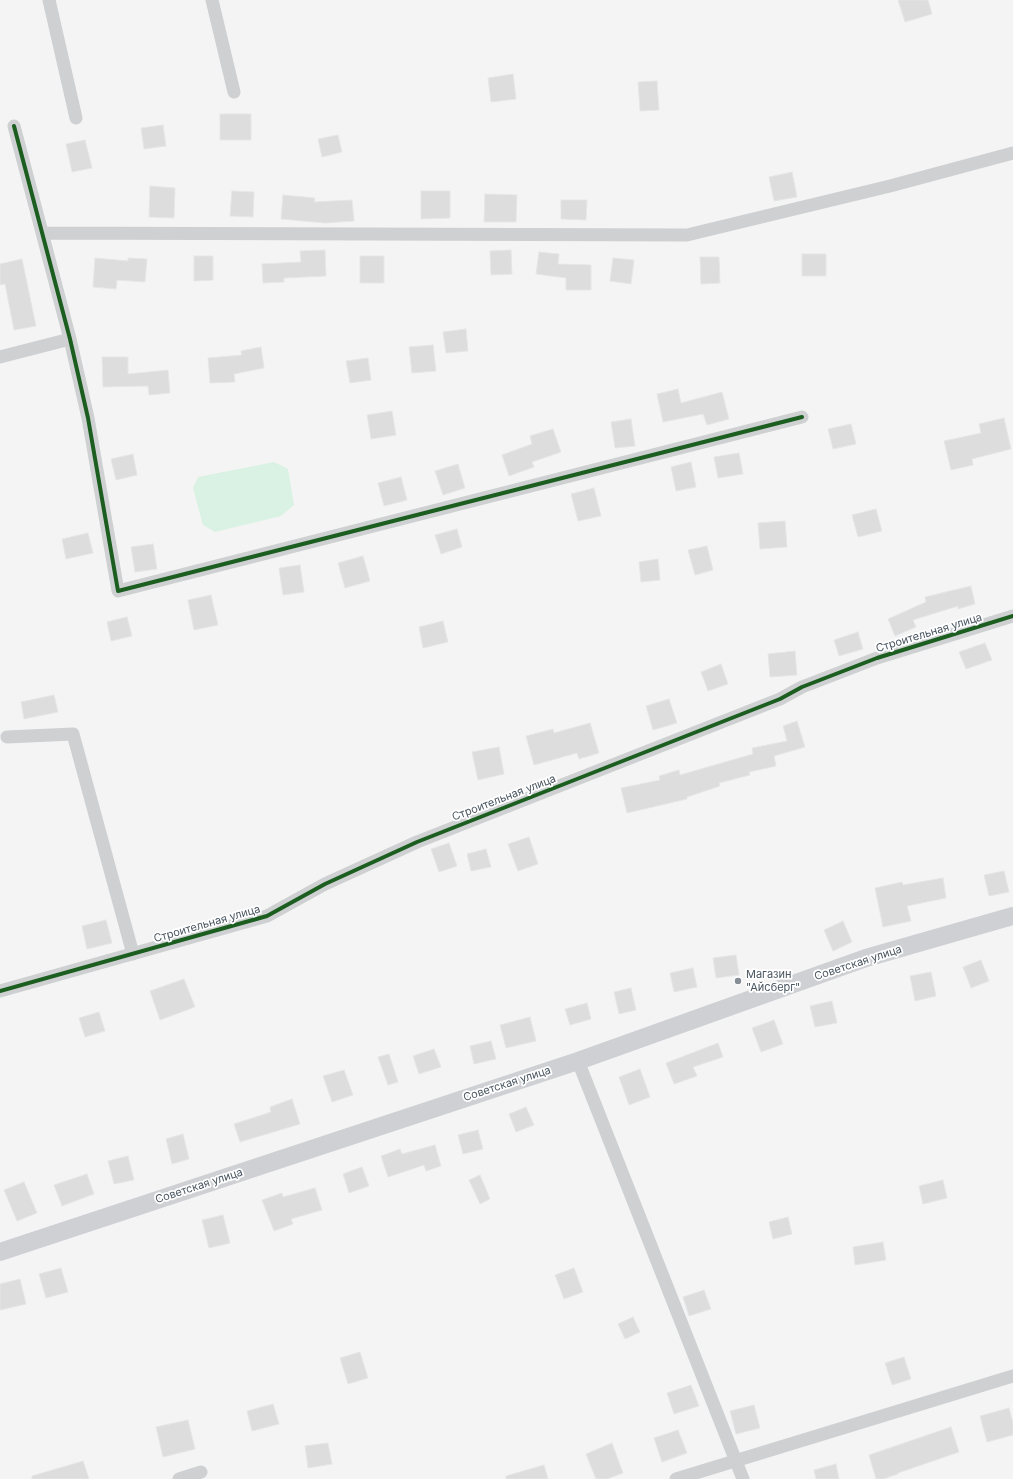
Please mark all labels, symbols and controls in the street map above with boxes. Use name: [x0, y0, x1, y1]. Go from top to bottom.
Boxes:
street label: Строительная улица: [874, 611, 984, 655]
street label: Строительная улица: [450, 772, 558, 824]
street label: Строительная улица: [152, 902, 262, 946]
street label: Советская улица: [813, 943, 903, 983]
place label: Магазин "Айсберг": [746, 968, 800, 994]
marker: Магазин "Айсберг": [733, 976, 743, 986]
street label: Советская улица: [462, 1064, 552, 1104]
street label: Советская улица: [154, 1166, 244, 1206]

